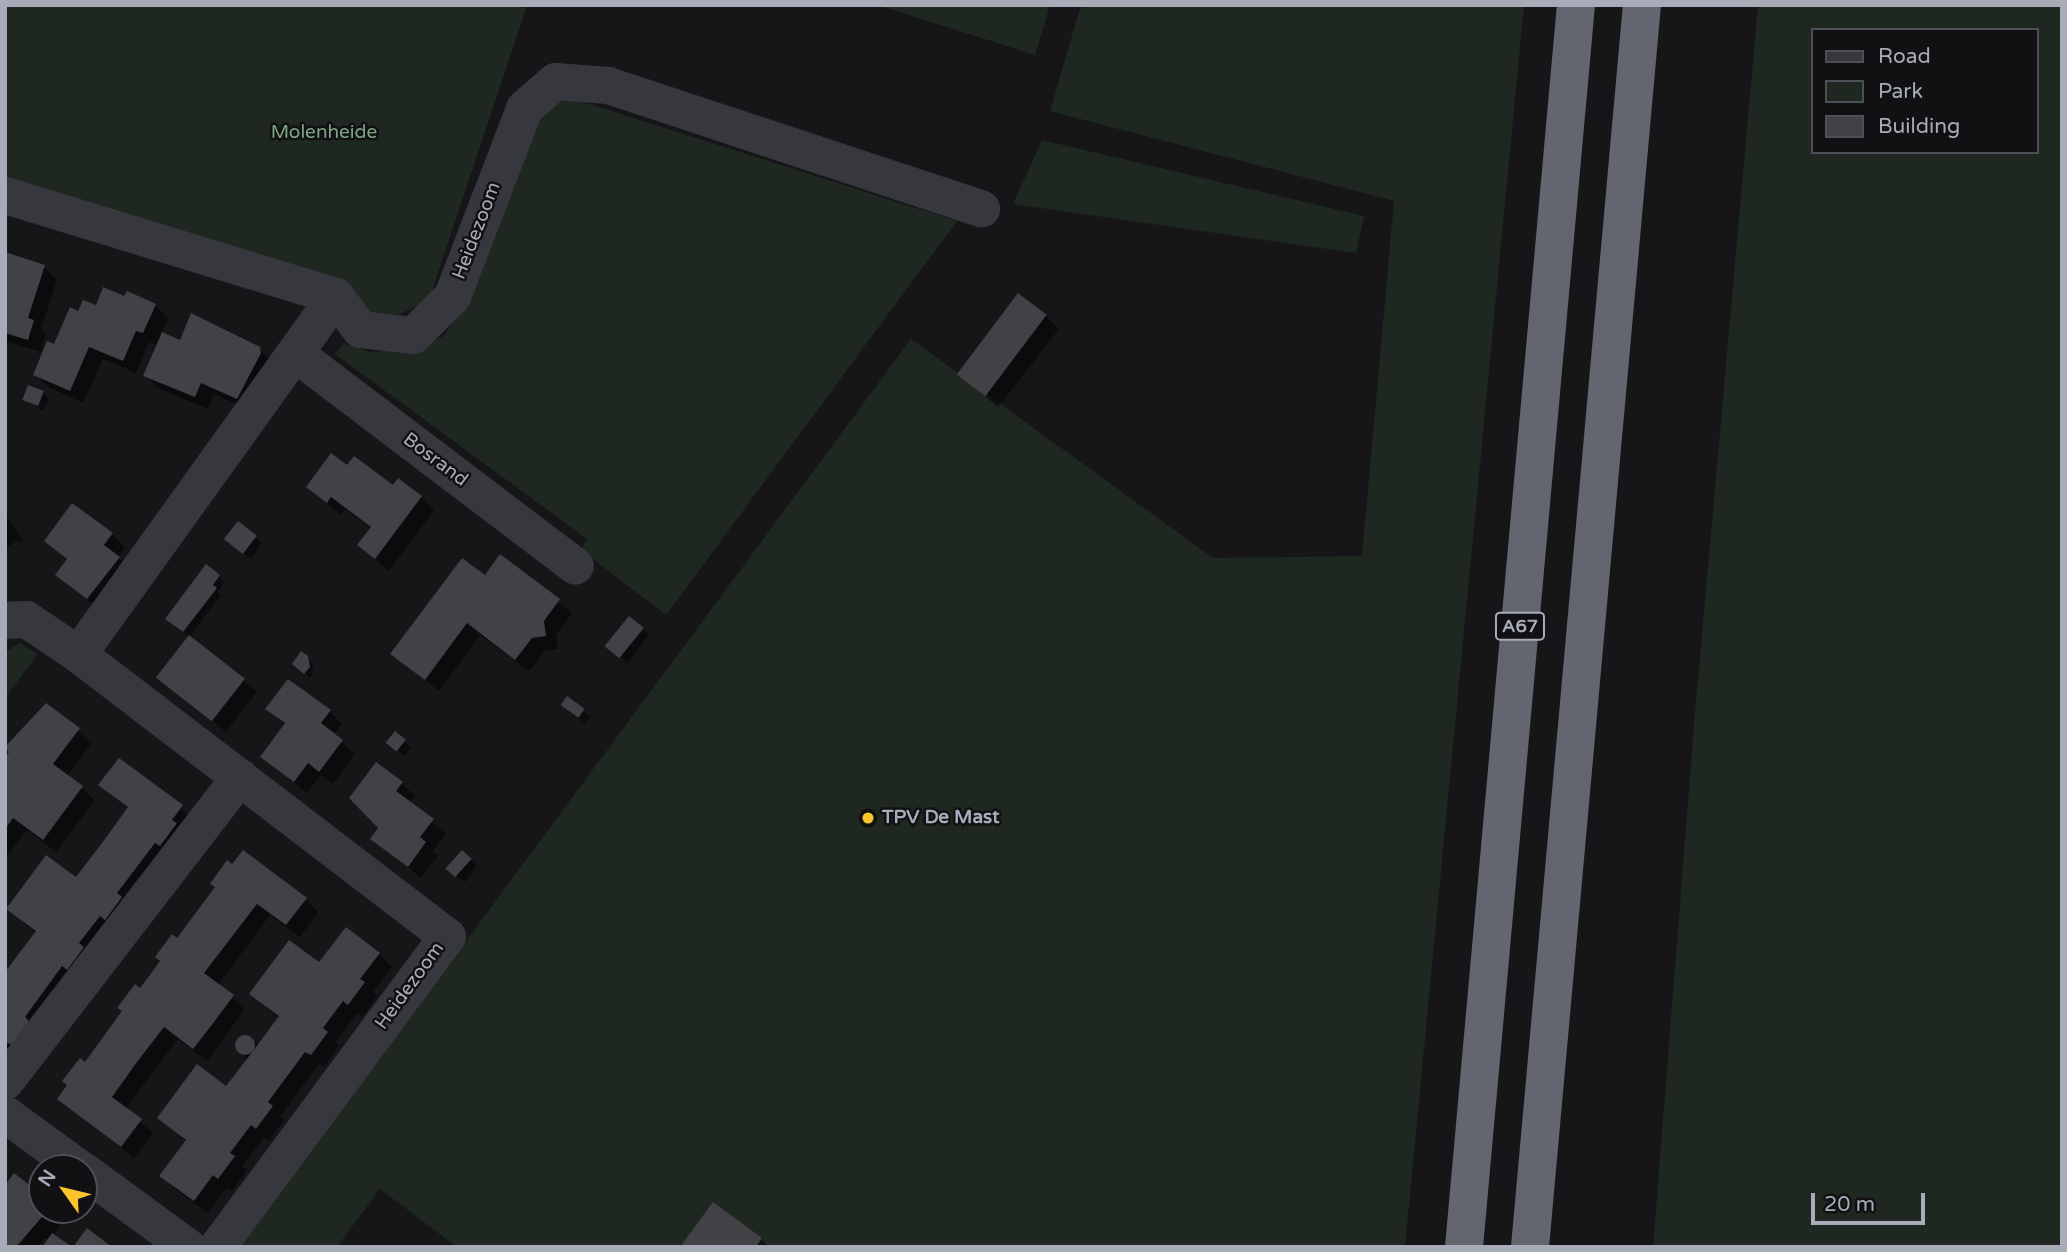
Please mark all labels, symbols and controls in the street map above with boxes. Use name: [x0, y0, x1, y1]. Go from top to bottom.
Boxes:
legend: [1812, 28, 2039, 154]
text: Road: [1878, 44, 1931, 69]
text: Park: [1878, 79, 1923, 104]
text: Building: [1878, 114, 1960, 139]
park label: Molenheide: [271, 122, 377, 144]
street label: Heidezoom: [448, 179, 506, 283]
street label: Bosrand: [398, 428, 472, 492]
road number: A67: [1494, 612, 1546, 640]
place label: TPV De Mast: [882, 807, 999, 829]
marker: TPV De Mast: [860, 810, 876, 826]
street label: Heidezoom: [371, 938, 449, 1034]
north arrow: [28, 1154, 98, 1224]
text: N: [34, 1166, 61, 1191]
scale bar: [1815, 1178, 1929, 1222]
text: 20 m: [1824, 1192, 1875, 1217]

